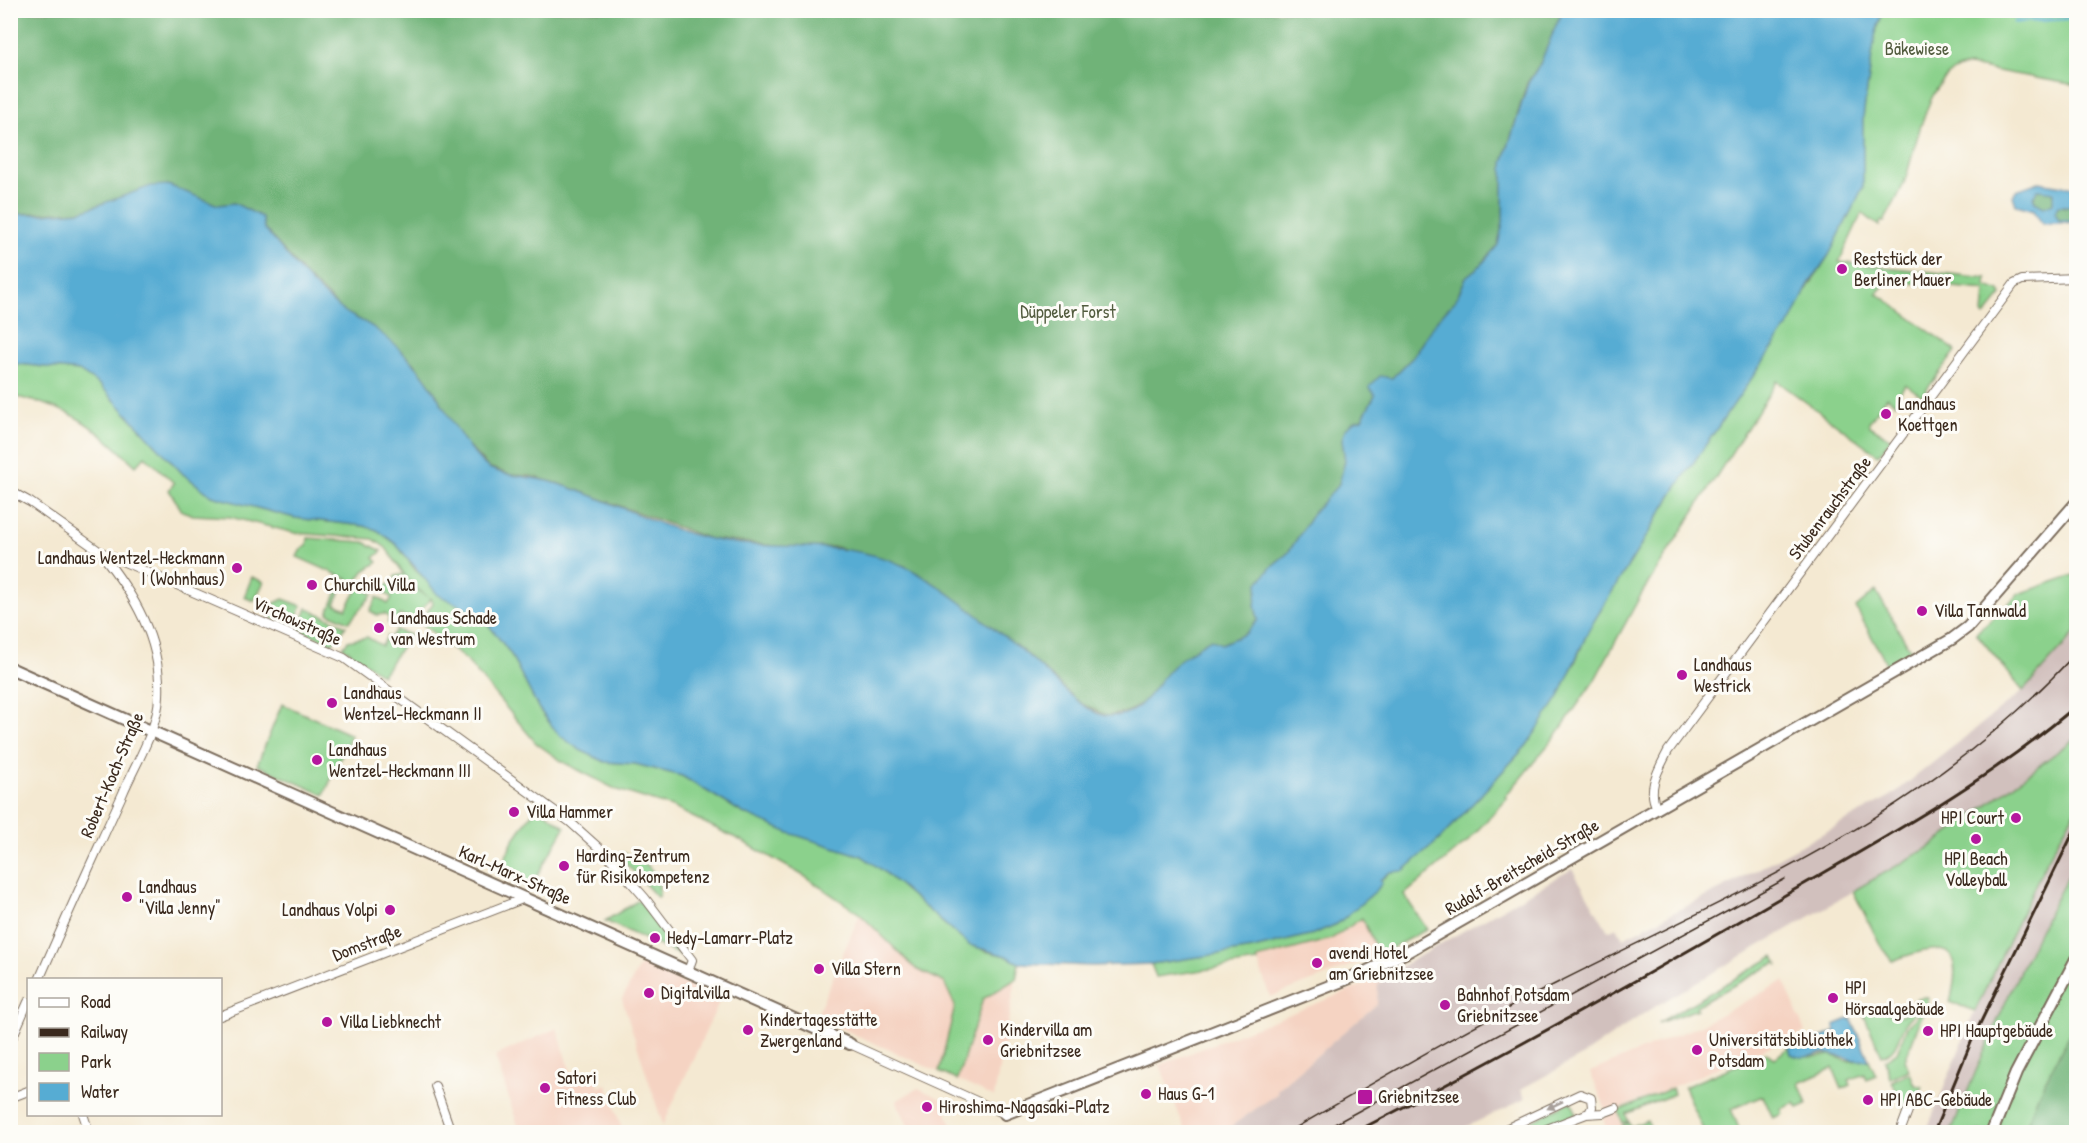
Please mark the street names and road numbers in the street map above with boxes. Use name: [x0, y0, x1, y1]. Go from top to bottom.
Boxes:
street label: Stubenrauchstraße: [1782, 451, 1877, 565]
street label: Virchowstraße: [249, 590, 346, 651]
street label: Robert-Koch-Straße: [74, 708, 149, 841]
street label: Rudolf-Breitscheid-Straße: [1440, 812, 1603, 921]
street label: Karl-Marx-Straße: [455, 839, 575, 910]
street label: Domstraße: [329, 918, 405, 967]

